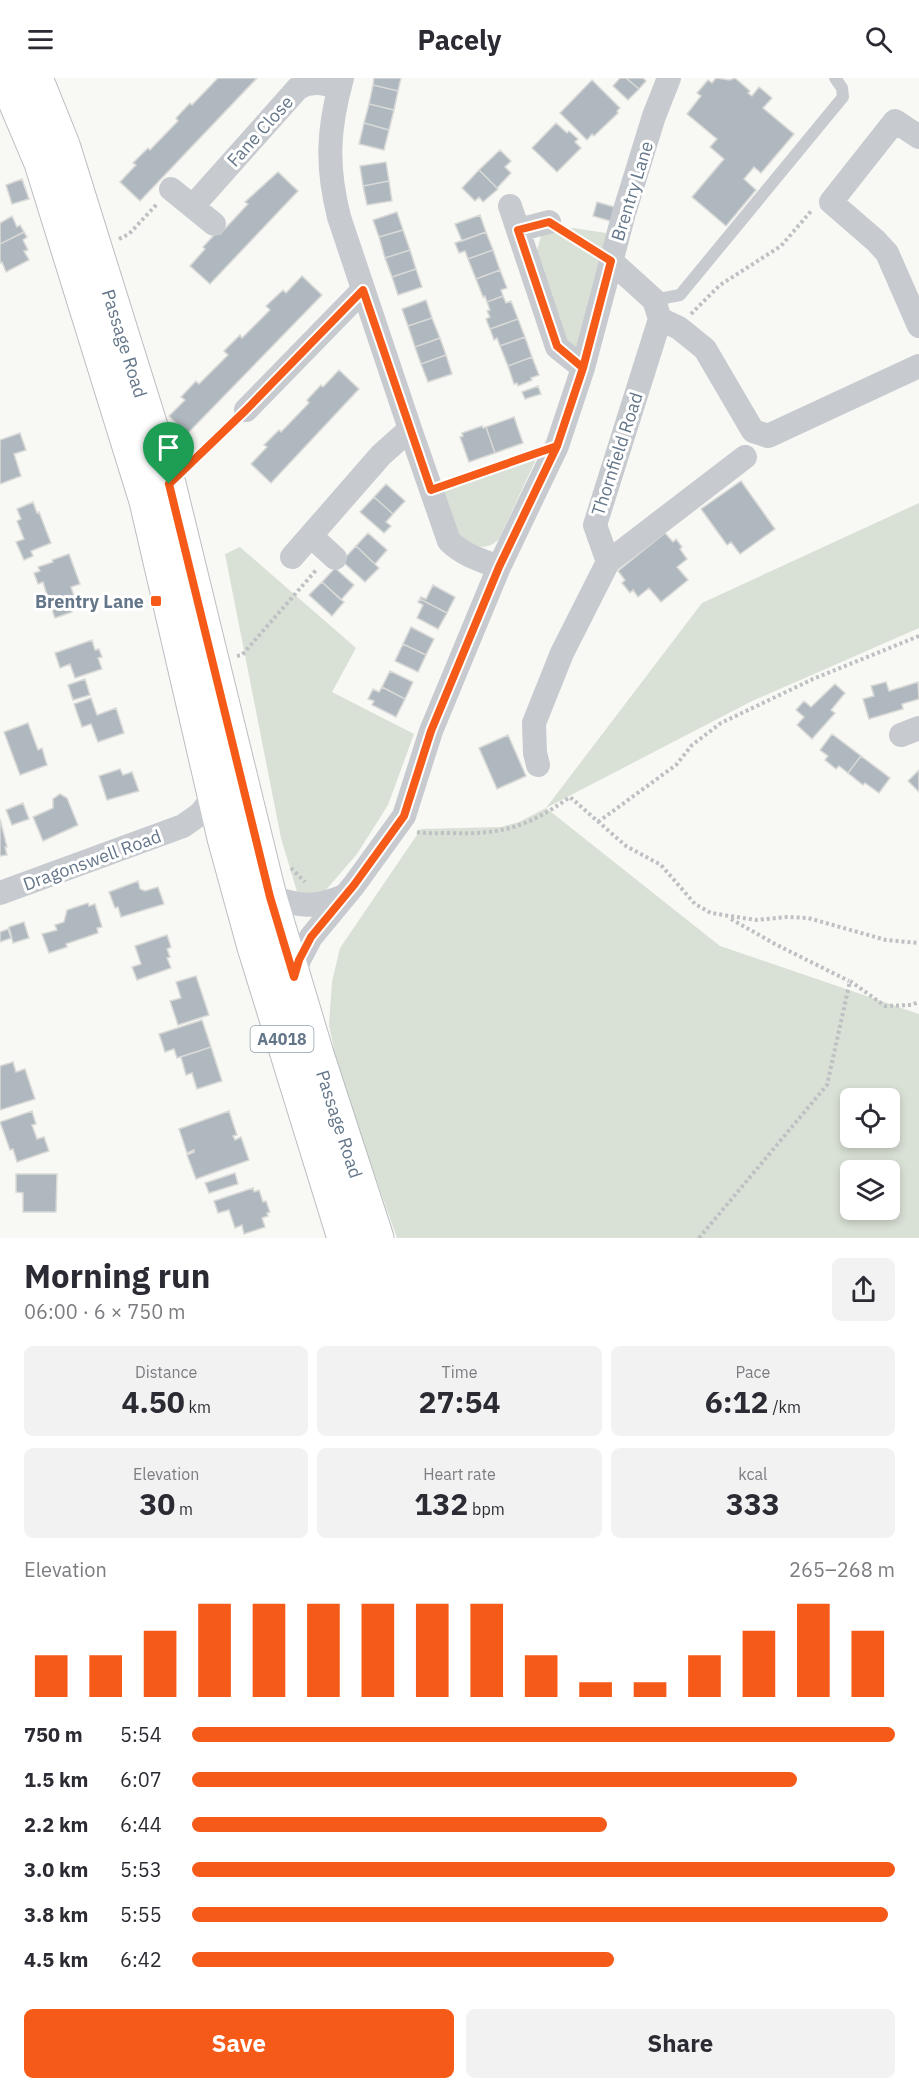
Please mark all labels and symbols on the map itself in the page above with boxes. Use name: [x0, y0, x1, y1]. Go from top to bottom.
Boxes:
street label: Fane Close: [222, 90, 298, 171]
street label: Brentry Lane: [606, 138, 658, 244]
street label: Passage Road: [97, 286, 153, 400]
street label: Thornfield Road: [586, 389, 648, 519]
pin: [143, 422, 194, 484]
place label: Brentry Lane: [35, 590, 144, 613]
marker: Brentry Lane: [149, 594, 163, 608]
street label: Dragonswell Road: [20, 824, 164, 896]
road number: A4018: [250, 1026, 314, 1052]
street label: Passage Road: [311, 1067, 368, 1181]

